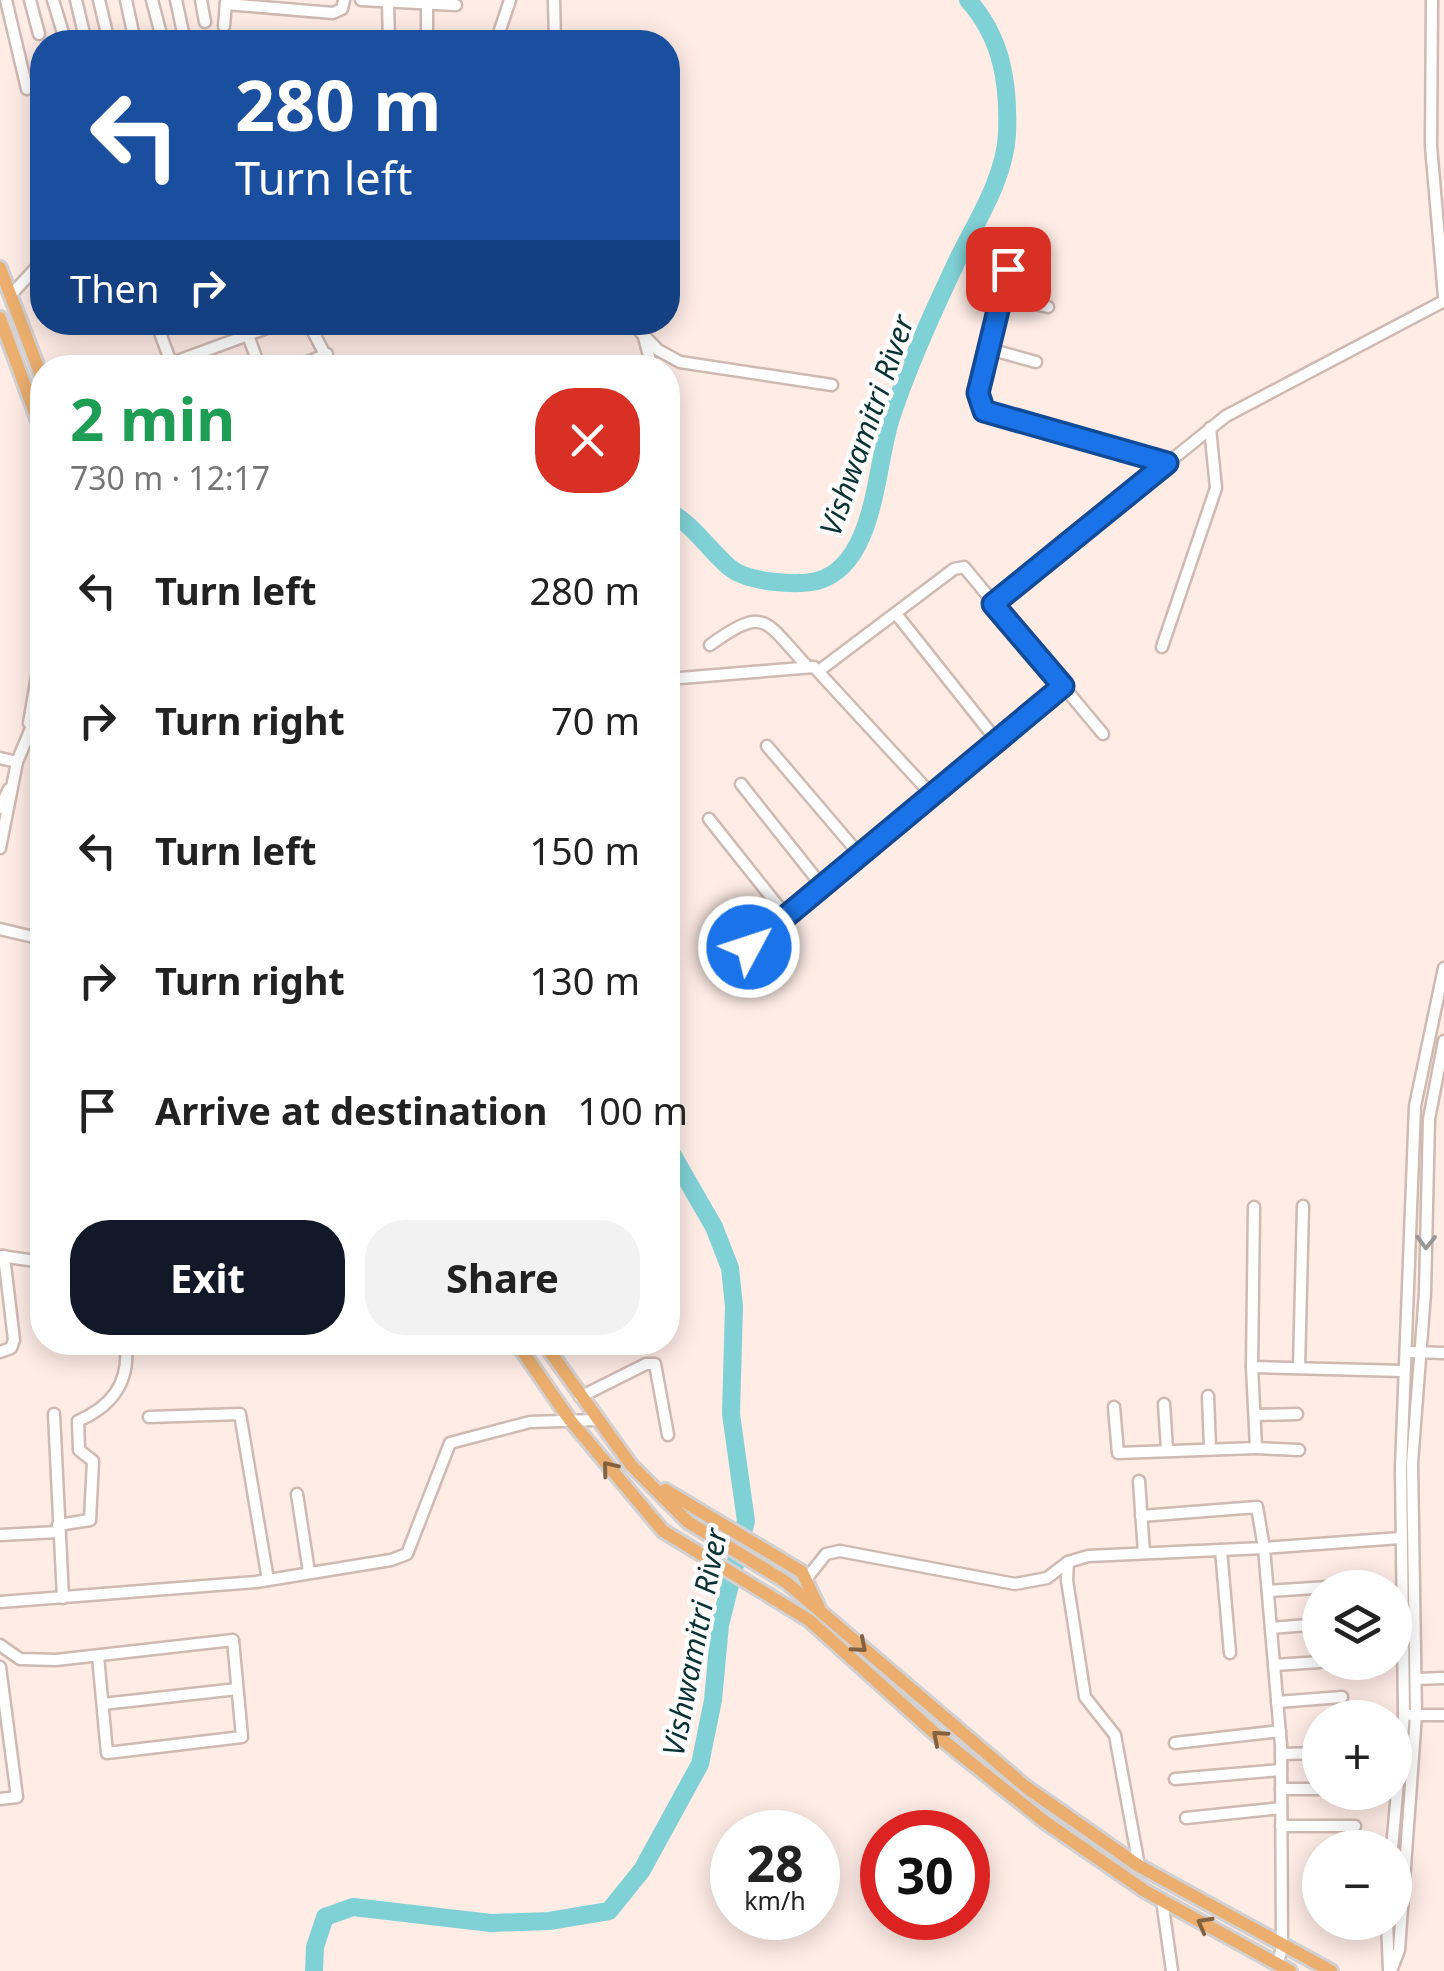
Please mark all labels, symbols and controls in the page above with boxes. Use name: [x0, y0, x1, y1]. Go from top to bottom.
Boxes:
text: 280 m: [235, 56, 442, 152]
icon: left: [70, 70, 200, 200]
text: Turn left: [235, 147, 412, 208]
pin: [966, 227, 1051, 312]
icon: arrive: [981, 242, 1036, 297]
icon: right: [180, 260, 235, 315]
text: Then: [70, 262, 160, 314]
water label: Vishwamitri River: [809, 308, 923, 541]
text: 2 min: [70, 377, 235, 459]
button: close: [535, 388, 640, 493]
text: 730 m · 12:17: [70, 456, 270, 499]
icon: left: [70, 563, 125, 618]
text: Turn left: [155, 564, 317, 616]
text: 280 m: [529, 564, 640, 616]
icon: right: [70, 693, 125, 748]
text: Turn right: [155, 694, 345, 746]
text: 70 m: [551, 694, 640, 746]
icon: left: [70, 823, 125, 878]
text: Turn left: [155, 824, 317, 876]
text: 150 m: [529, 824, 640, 876]
position arrow: [697, 895, 801, 999]
icon: right: [70, 953, 125, 1008]
text: Turn right: [155, 954, 345, 1006]
text: 130 m: [529, 954, 640, 1006]
icon: arrive: [70, 1083, 125, 1138]
text: Arrive at destination: [155, 1084, 547, 1136]
text: 100 m: [577, 1084, 688, 1136]
button: Exit: [70, 1220, 345, 1335]
button: Share: [365, 1220, 640, 1335]
one-way arrow: [1415, 1234, 1437, 1250]
one-way arrow: [603, 1462, 621, 1480]
water label: Vishwamitri River: [652, 1524, 736, 1759]
map controls: [1302, 1570, 1412, 1940]
button: layers: [1302, 1570, 1412, 1680]
one-way arrow: [848, 1634, 866, 1652]
button: +: [1302, 1700, 1412, 1810]
one-way arrow: [933, 1730, 951, 1748]
speed limit sign: 30: [860, 1810, 990, 1940]
text: 28: [746, 1829, 804, 1897]
button: −: [1302, 1830, 1412, 1940]
text: km/h: [744, 1883, 806, 1917]
one-way arrow: [1197, 1916, 1215, 1936]

